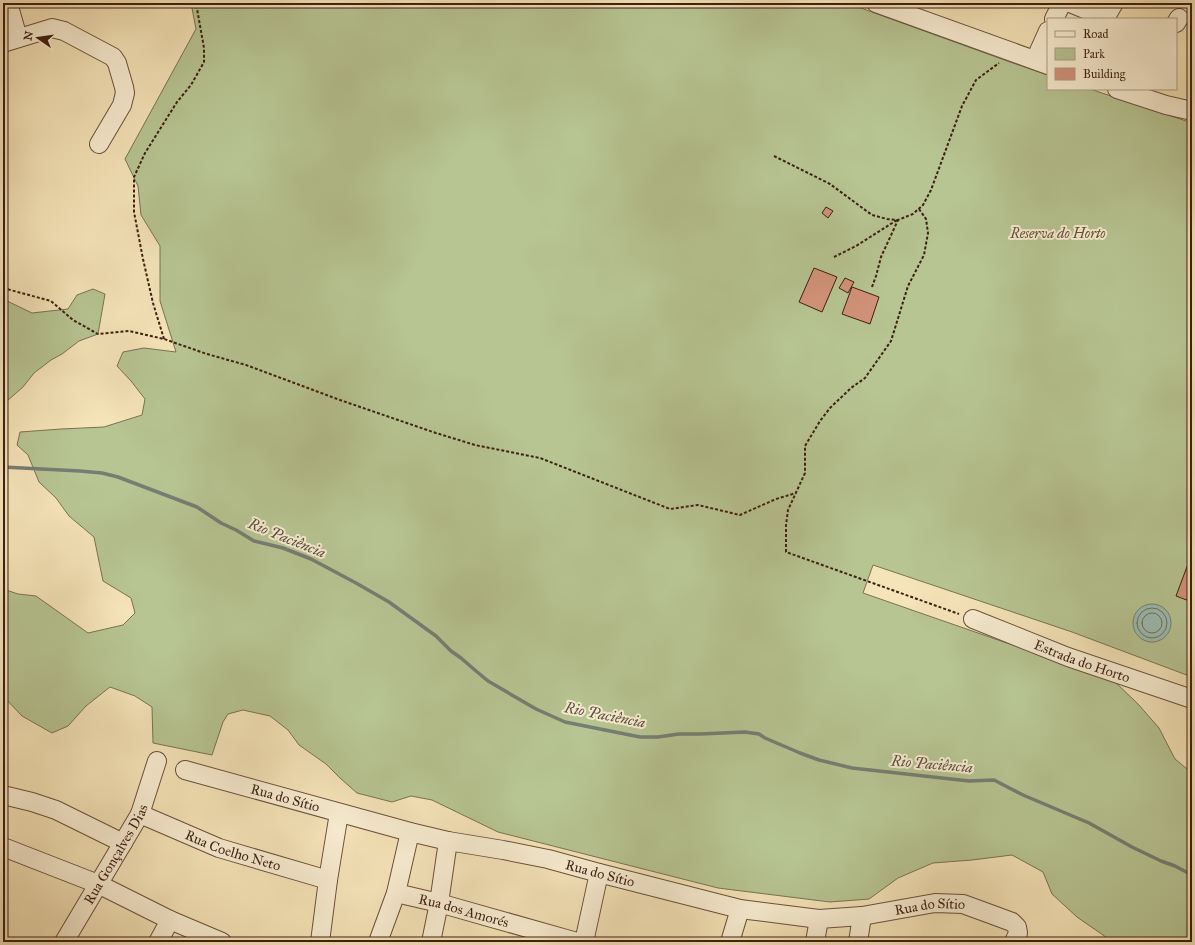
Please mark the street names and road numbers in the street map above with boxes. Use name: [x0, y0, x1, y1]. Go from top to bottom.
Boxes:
street label: Estrada do Horto: [1032, 636, 1132, 686]
street label: Rua do Sítio: [249, 780, 322, 815]
street label: Rua Gonçalves Dias: [80, 802, 151, 907]
street label: Rua Coelho Neto: [183, 826, 283, 874]
street label: Rua do Sítio: [563, 856, 637, 890]
street label: Rua dos Amorés: [417, 890, 511, 931]
street label: Rua do Sítio: [893, 894, 965, 919]

